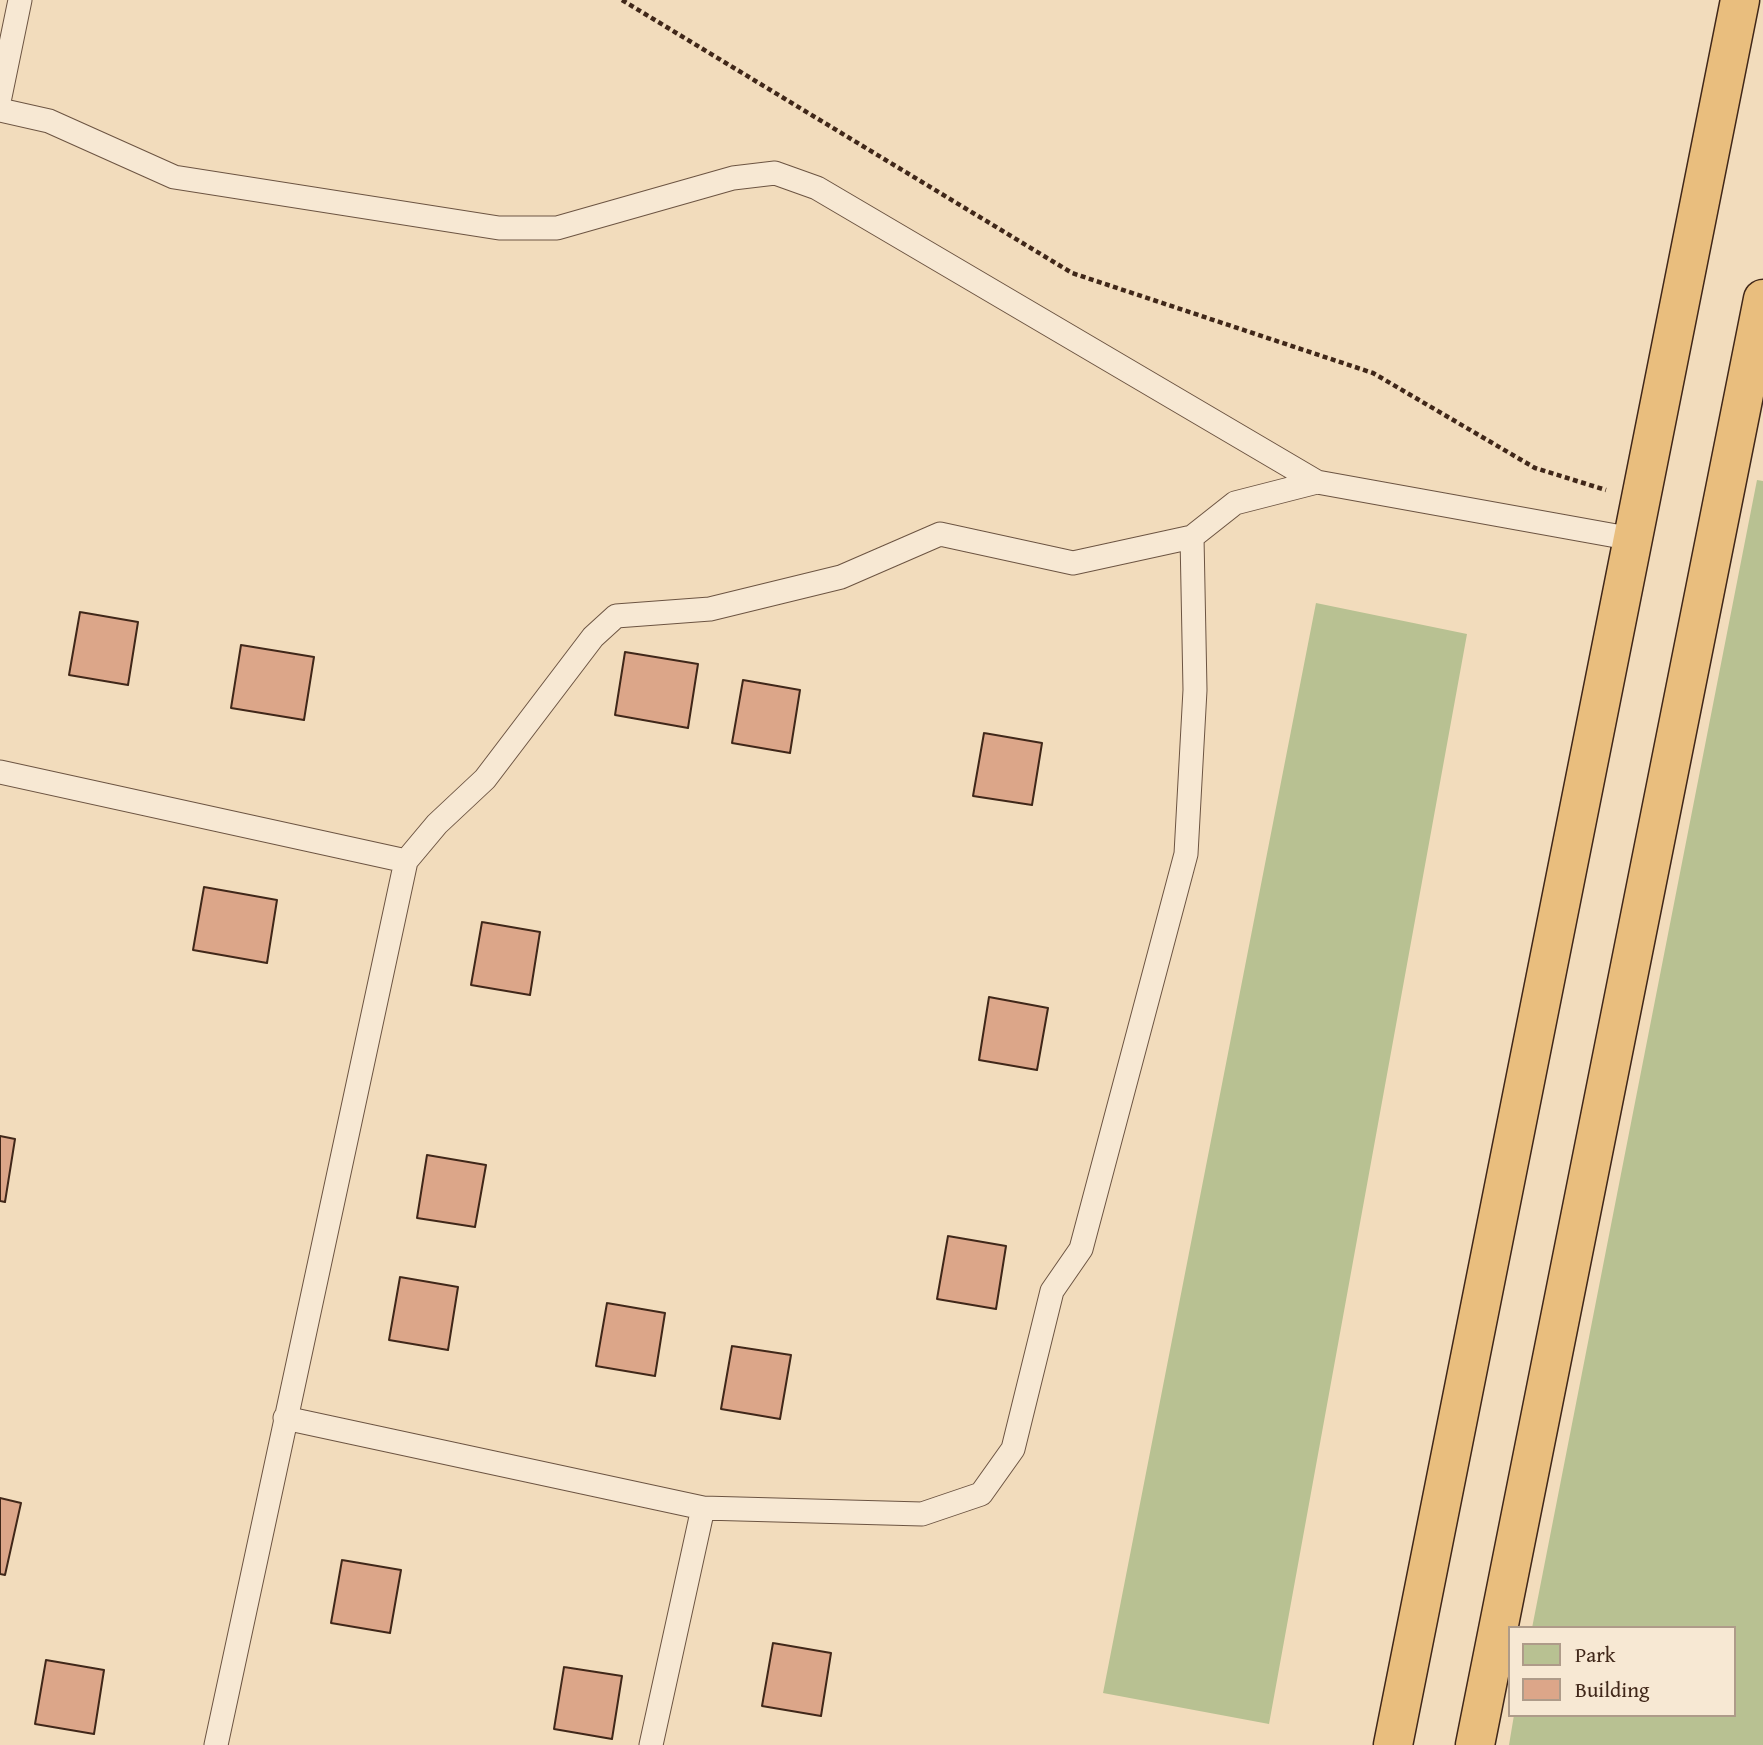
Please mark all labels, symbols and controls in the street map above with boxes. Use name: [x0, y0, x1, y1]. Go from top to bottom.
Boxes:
legend: [1508, 1626, 1735, 1717]
text: Park: [1575, 1639, 1616, 1670]
text: Building: [1575, 1674, 1649, 1705]

